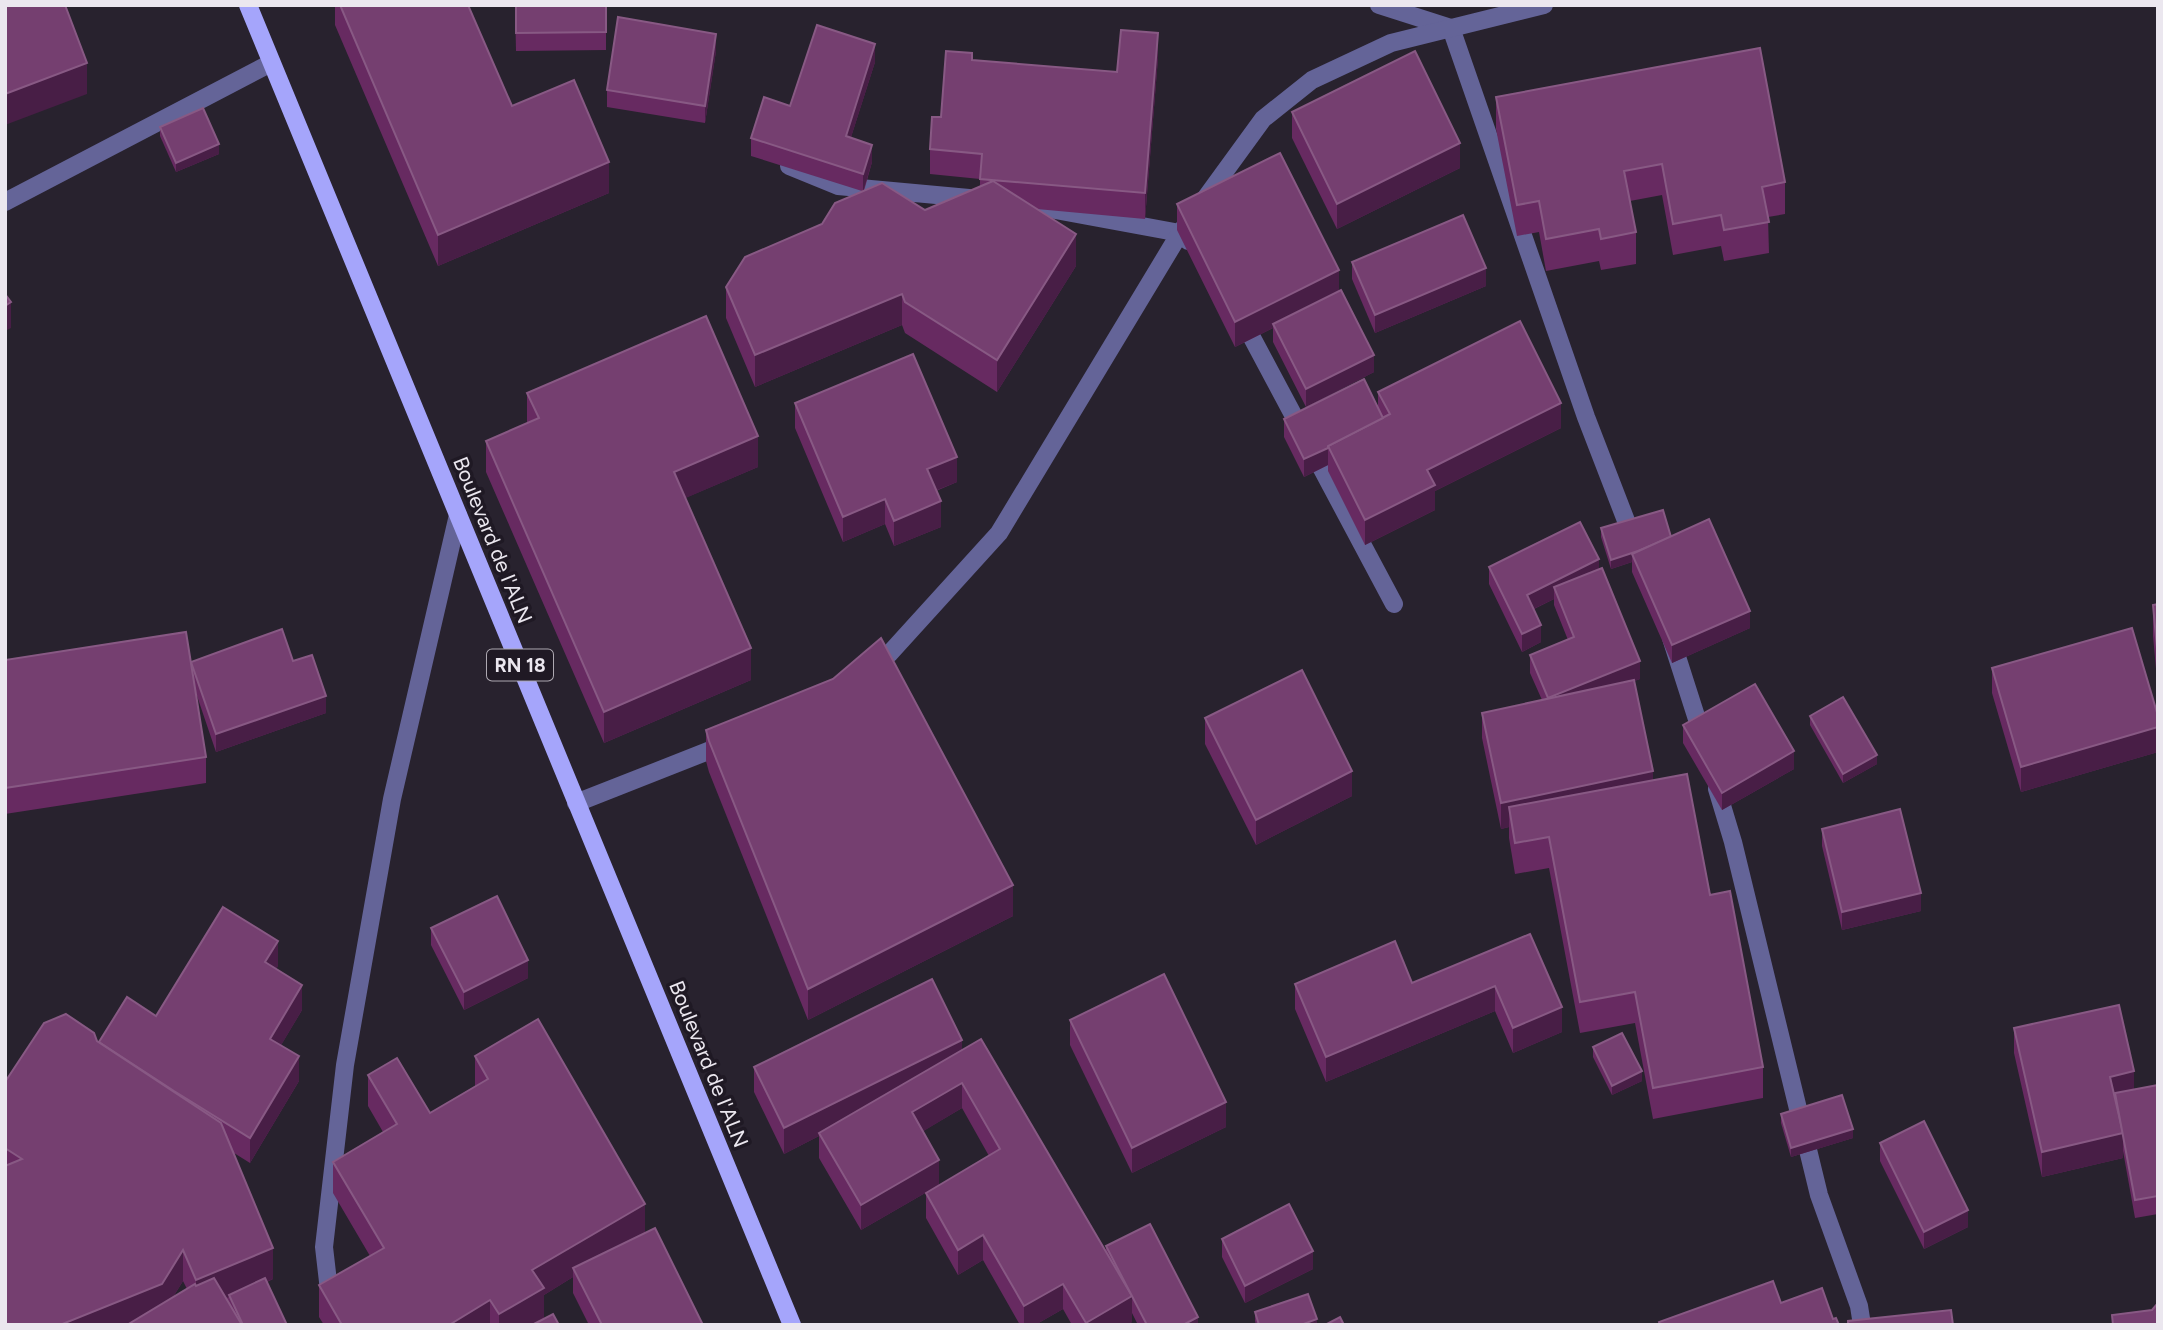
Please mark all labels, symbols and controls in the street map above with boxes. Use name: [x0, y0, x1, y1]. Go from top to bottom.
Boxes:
street label: Boulevard de l'ALN: [448, 453, 538, 627]
road number: RN 18: [487, 650, 553, 680]
street label: Boulevard de l'ALN: [664, 977, 754, 1151]

